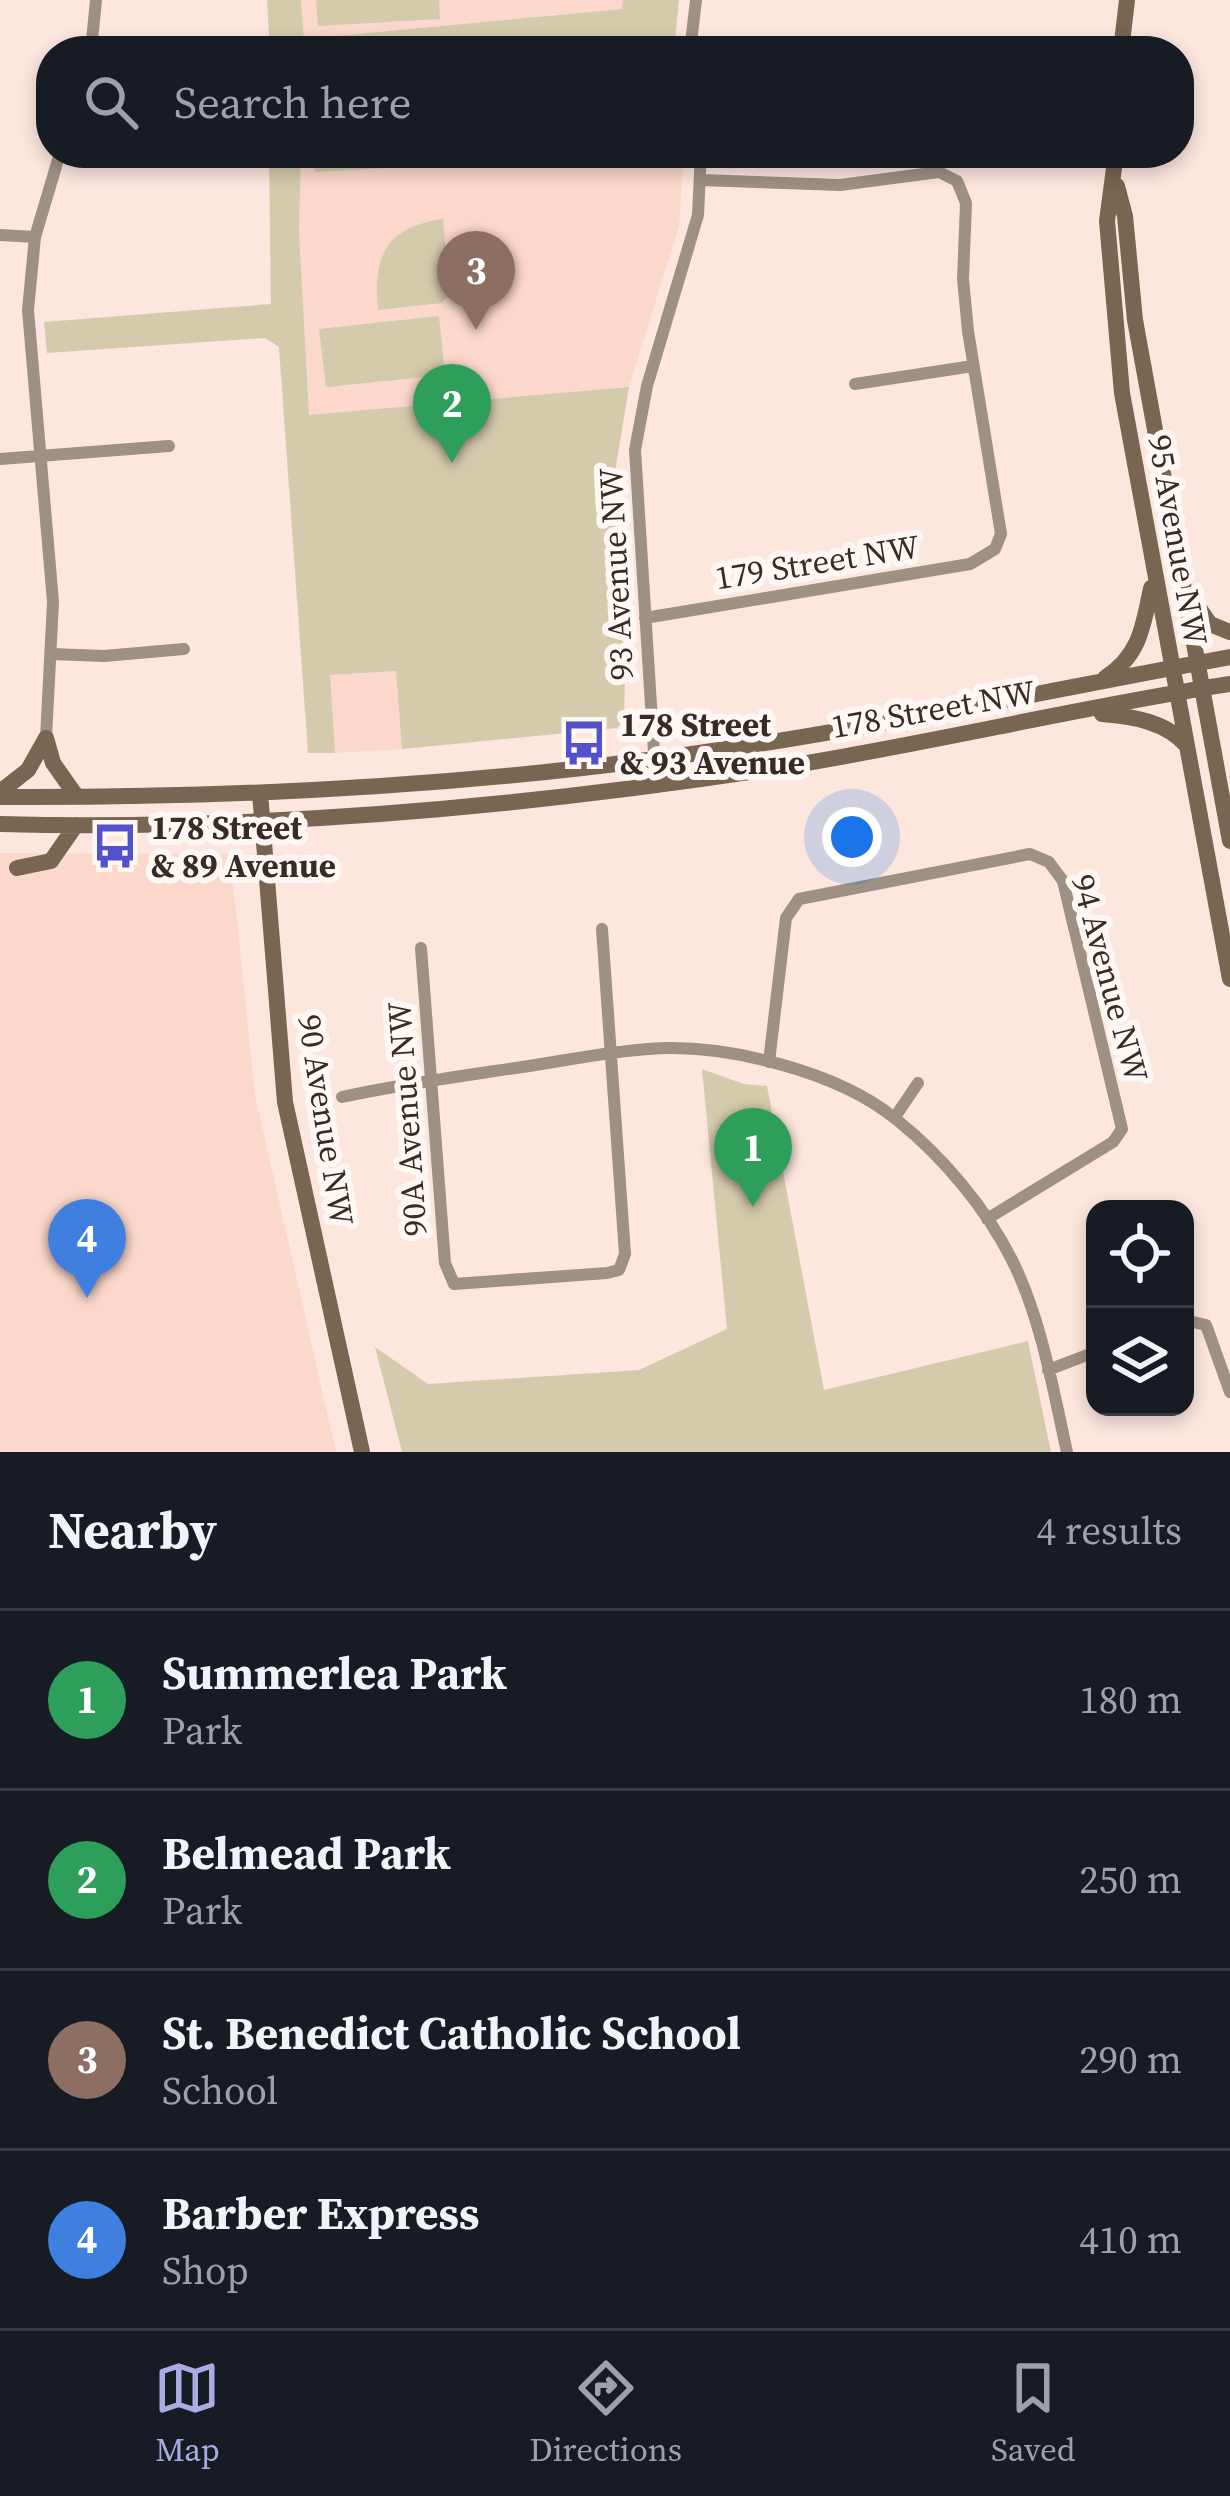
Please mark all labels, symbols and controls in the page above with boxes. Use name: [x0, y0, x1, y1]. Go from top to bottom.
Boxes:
search box: [36, 36, 1194, 168]
icon: search: [78, 69, 144, 135]
text: Search here: [174, 71, 411, 133]
pin: 3: [437, 231, 515, 330]
pin: 2: [413, 364, 491, 463]
street label: 95 Avenue NW: [1137, 431, 1219, 649]
street label: 93 Avenue NW: [588, 466, 644, 681]
street label: 179 Street NW: [712, 524, 923, 600]
street label: 178 Street NW: [828, 669, 1039, 749]
place label: 178 Street & 93 Avenue: [620, 702, 805, 785]
bus stop icon: 178 Street & 93 Avenue: [559, 718, 609, 768]
place label: 178 Street & 89 Avenue: [151, 805, 336, 888]
your location: [822, 807, 882, 867]
bus stop icon: 178 Street & 89 Avenue: [90, 821, 140, 871]
street label: 94 Avenue NW: [1061, 869, 1159, 1087]
street label: 90A Avenue NW: [376, 1000, 438, 1238]
street label: 90 Avenue NW: [287, 1011, 365, 1229]
pin: 1: [714, 1108, 792, 1207]
pin: 4: [48, 1199, 126, 1298]
map controls: [1086, 1200, 1194, 1416]
button: locate: [1086, 1200, 1194, 1308]
button: layers: [1086, 1308, 1194, 1416]
text: Nearby: [48, 1495, 217, 1565]
text: 4 results: [1037, 1504, 1182, 1557]
text: Summerlea Park: [162, 1642, 507, 1704]
text: 1: [76, 1673, 98, 1726]
text: 180 m: [1079, 1673, 1182, 1726]
text: Park: [162, 1704, 242, 1757]
text: Belmead Park: [162, 1822, 451, 1884]
text: 2: [76, 1853, 98, 1906]
text: 250 m: [1079, 1853, 1182, 1906]
text: Park: [162, 1884, 242, 1937]
text: St. Benedict Catholic School: [162, 2002, 741, 2064]
text: 3: [76, 2033, 98, 2086]
text: 290 m: [1079, 2033, 1182, 2086]
text: School: [162, 2064, 278, 2117]
text: Barber Express: [162, 2182, 479, 2244]
text: 4: [76, 2213, 98, 2266]
text: 410 m: [1079, 2213, 1182, 2266]
text: Shop: [162, 2244, 249, 2297]
tab: Map: [154, 2355, 220, 2472]
tab: Directions: [529, 2355, 682, 2472]
tab: Saved: [991, 2355, 1076, 2472]

